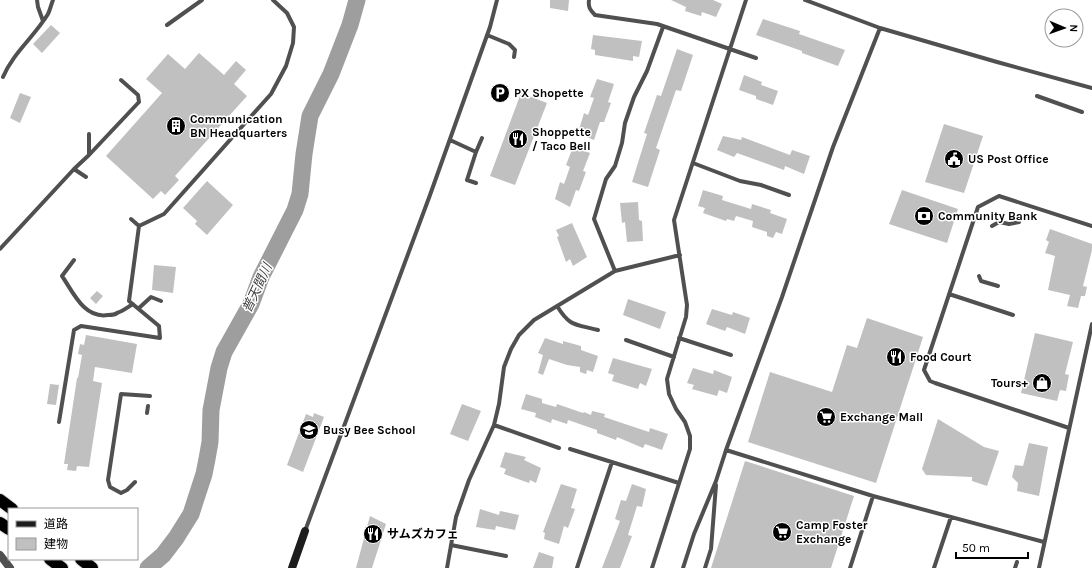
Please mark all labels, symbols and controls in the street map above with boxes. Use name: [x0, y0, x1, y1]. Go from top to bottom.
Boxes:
north arrow: [1044, 8, 1084, 48]
text: N: [1067, 24, 1080, 33]
parking icon: PX Shopette: [489, 82, 511, 104]
place label: PX Shopette: [514, 86, 584, 100]
place label: Communication BN Headquarters: [190, 112, 287, 140]
building icon: Communication BN Headquarters: [165, 115, 187, 137]
place label: Shoppette / Taco Bell: [532, 125, 591, 153]
restaurant icon: Shoppette / Taco Bell: [507, 128, 529, 150]
public building icon: US Post Office: [943, 148, 965, 170]
place label: US Post Office: [968, 152, 1049, 166]
bank icon: Community Bank: [913, 205, 935, 227]
place label: Community Bank: [938, 209, 1037, 223]
water label: 普天間川: [239, 259, 276, 315]
restaurant icon: Food Court: [885, 346, 907, 368]
place label: Food Court: [910, 350, 972, 364]
shop icon: Tours+: [1031, 372, 1053, 394]
place label: Tours+: [991, 376, 1029, 390]
supermarket icon: Exchange Mall: [815, 406, 837, 428]
place label: Exchange Mall: [840, 410, 923, 424]
school or university icon: Busy Bee School: [298, 419, 320, 441]
place label: Busy Bee School: [323, 423, 416, 437]
legend: [8, 508, 138, 560]
text: 道路: [44, 517, 68, 531]
place label: Camp Foster Exchange: [796, 518, 868, 546]
supermarket icon: Camp Foster Exchange: [771, 521, 793, 543]
restaurant icon: サムズカフェ: [362, 523, 384, 545]
place label: サムズカフェ: [387, 527, 459, 541]
scale bar: [956, 534, 1028, 560]
text: 建物: [44, 537, 68, 551]
text: 50 m: [962, 541, 990, 555]

